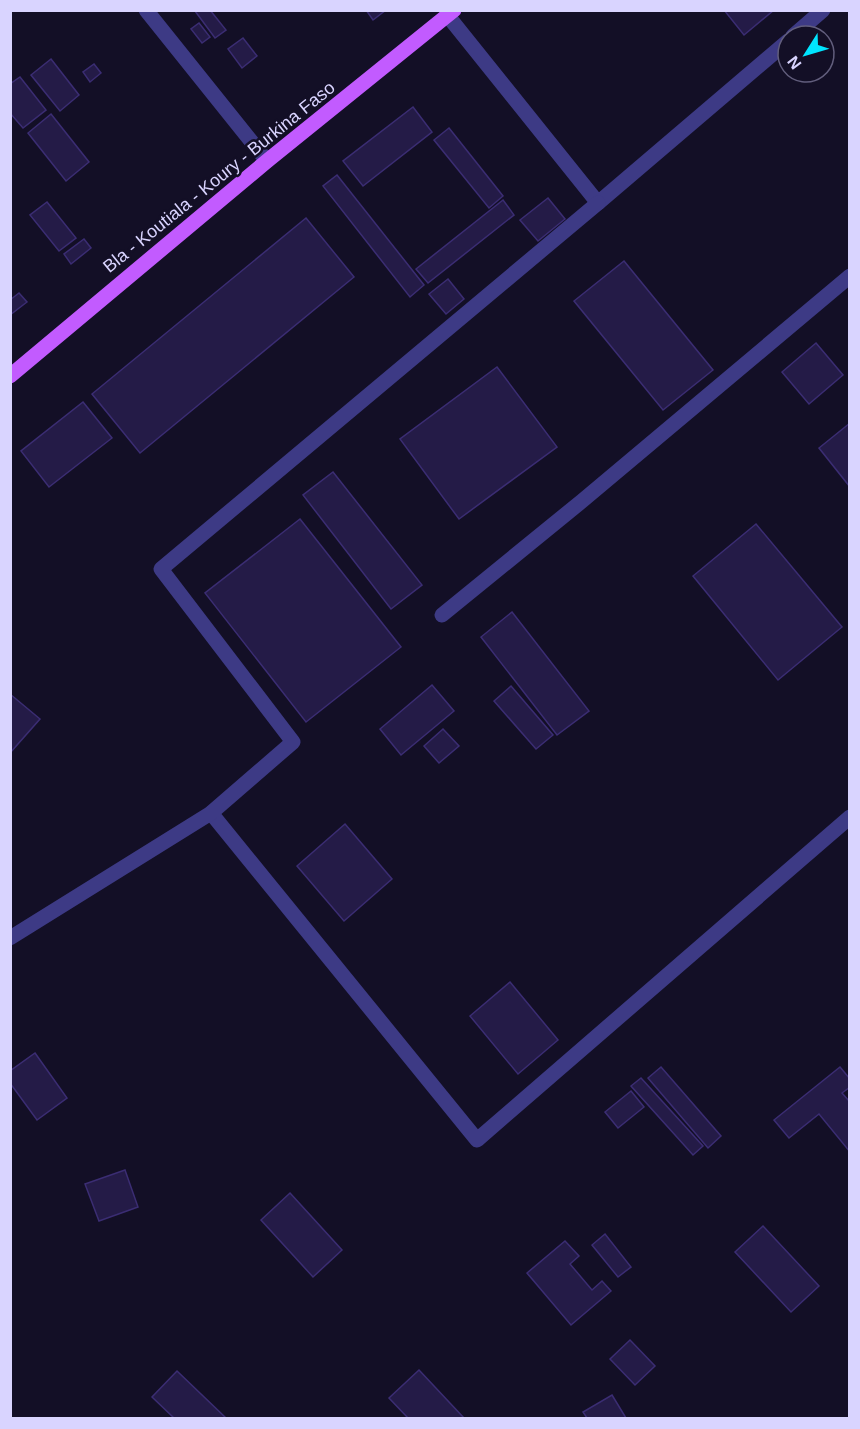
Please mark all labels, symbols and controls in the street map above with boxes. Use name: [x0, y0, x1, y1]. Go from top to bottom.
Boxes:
north arrow: [776, 24, 836, 84]
text: N: [784, 53, 805, 72]
street label: Bla - Koutiala - Koury - Burkina Faso: [99, 77, 339, 277]

